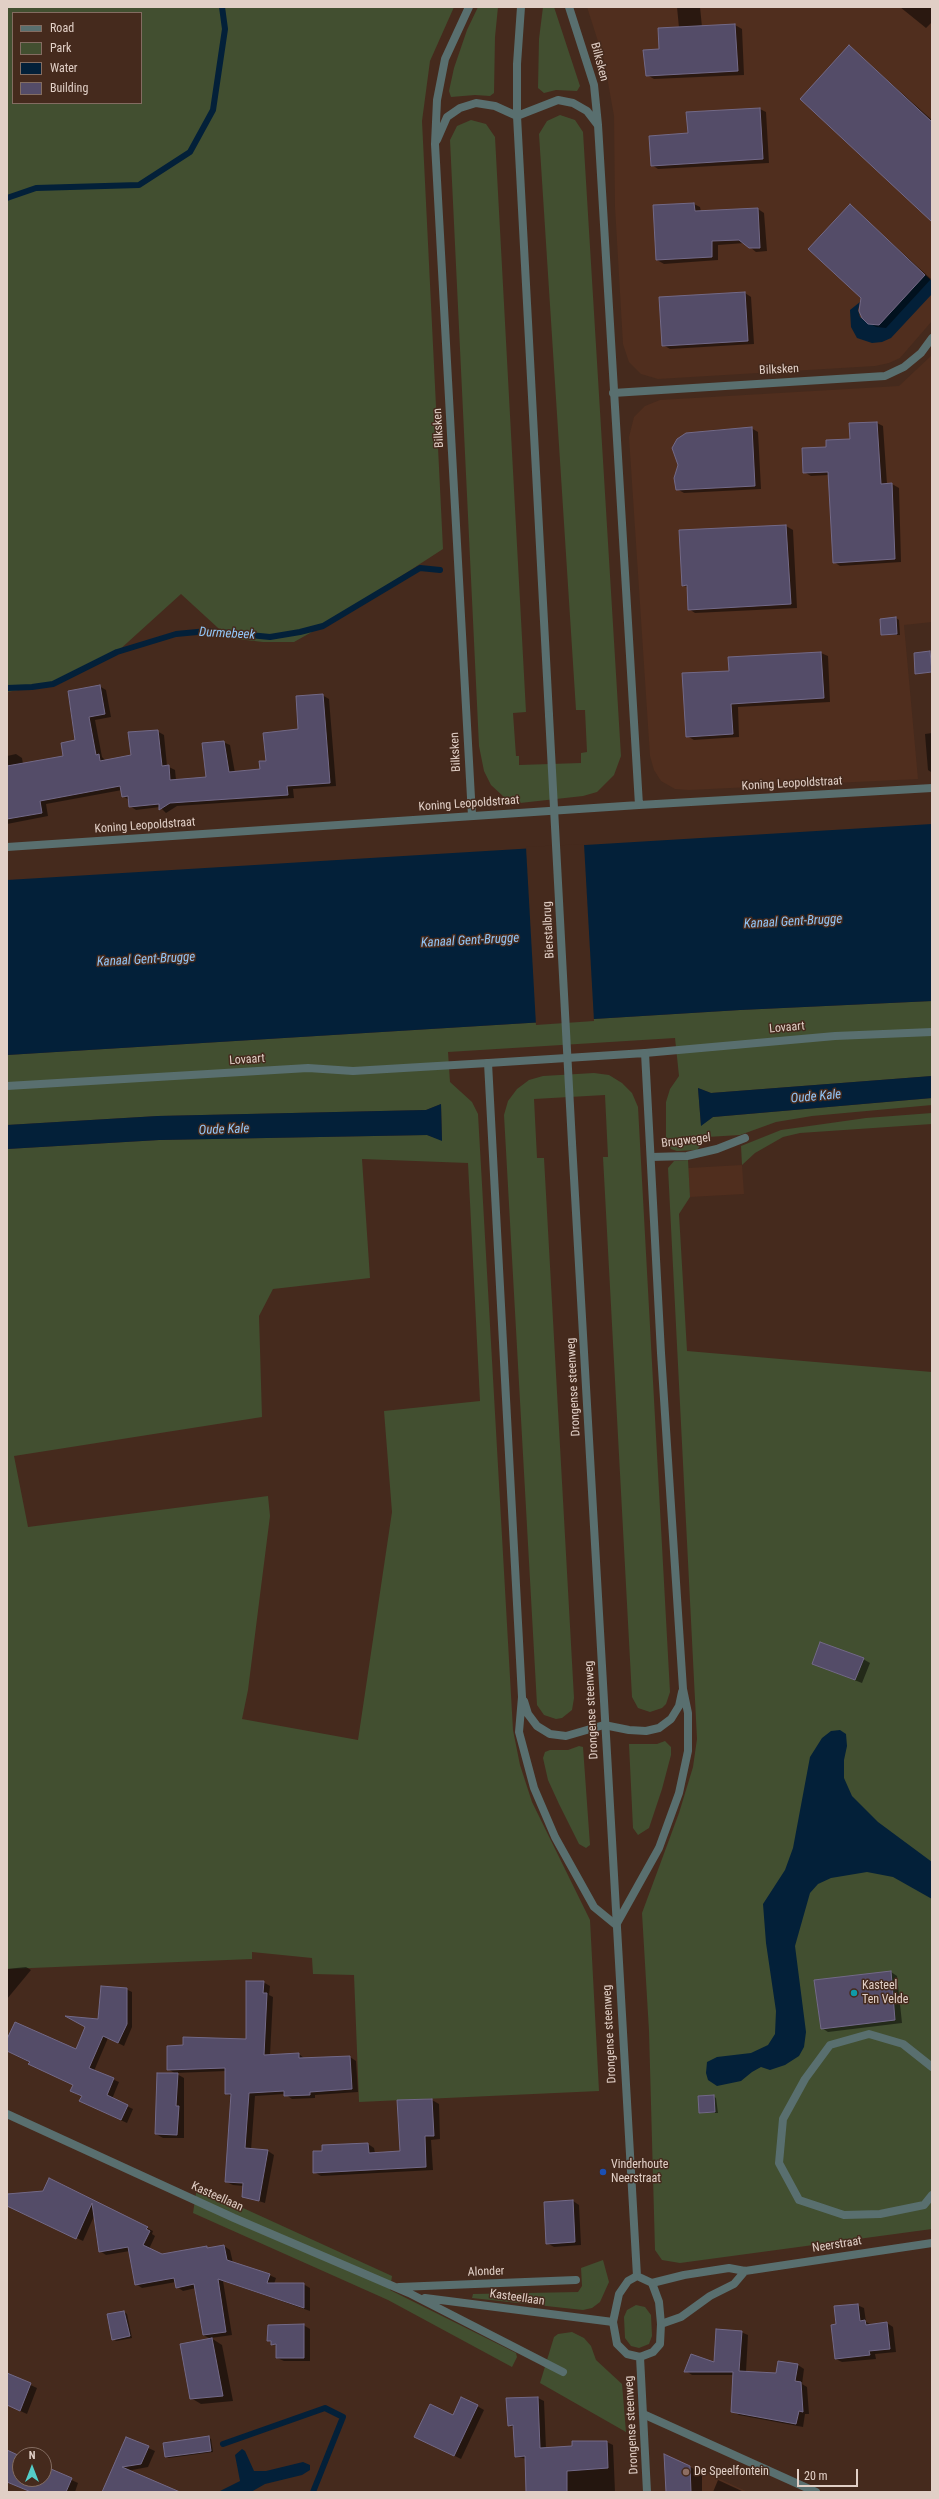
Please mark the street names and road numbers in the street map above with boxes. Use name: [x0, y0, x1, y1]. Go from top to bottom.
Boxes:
street label: Bilksken: [587, 41, 611, 83]
street label: Bilksken: [759, 362, 799, 378]
street label: Bilksken: [431, 408, 447, 448]
street label: Bilksken: [448, 732, 464, 772]
street label: Koning Leopoldstraat: [741, 774, 843, 794]
street label: Koning Leopoldstraat: [418, 793, 520, 815]
street label: Koning Leopoldstraat: [94, 815, 196, 837]
street label: Bierstalbrug: [540, 901, 558, 959]
street label: Lovaart: [769, 1019, 805, 1037]
street label: Lovaart: [229, 1052, 265, 1068]
street label: Brugwegel: [660, 1131, 712, 1151]
street label: Drongense steenweg: [564, 1337, 584, 1437]
street label: Drongense steenweg: [582, 1660, 602, 1760]
street label: Drongense steenweg: [600, 1984, 620, 2084]
street label: Kasteellaan: [189, 2179, 245, 2215]
street label: Neerstraat: [811, 2234, 863, 2256]
street label: Alonder: [467, 2264, 505, 2280]
street label: Kasteellaan: [489, 2287, 545, 2309]
street label: Drongense steenweg: [622, 2375, 642, 2475]

